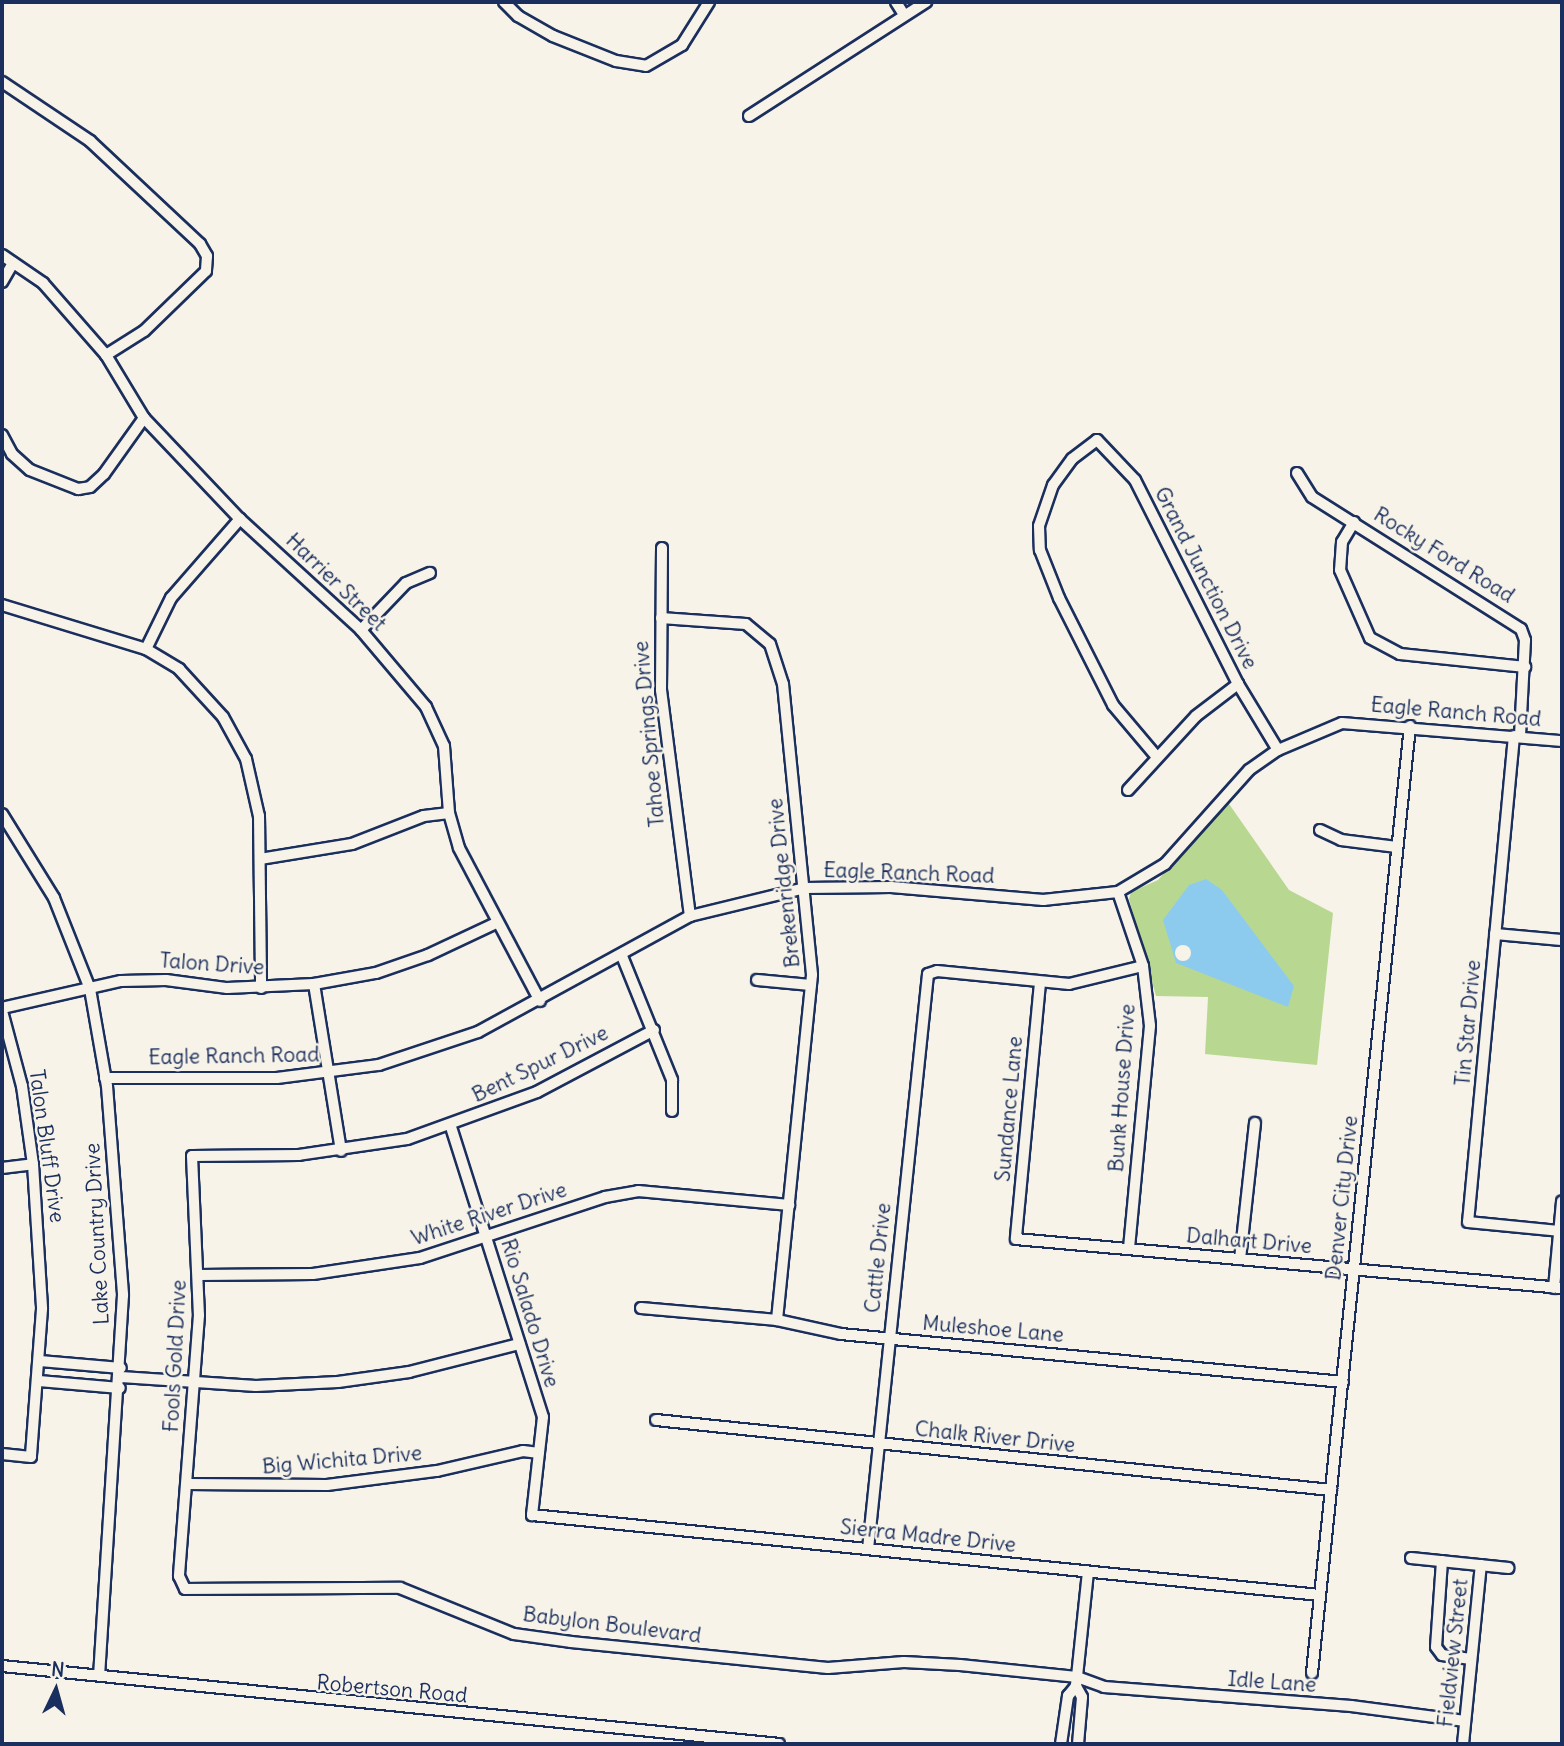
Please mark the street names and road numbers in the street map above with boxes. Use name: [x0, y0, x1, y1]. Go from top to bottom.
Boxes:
street label: Grand Junction Drive: [1149, 483, 1263, 673]
street label: Rocky Ford Road: [1369, 502, 1519, 608]
street label: Harrier Street: [281, 528, 391, 636]
street label: Tahoe Springs Drive: [628, 640, 670, 828]
street label: Eagle Ranch Road: [1370, 692, 1542, 732]
street label: Brekenridge Drive: [763, 797, 805, 969]
street label: Eagle Ranch Road: [823, 857, 995, 889]
street label: Talon Drive: [159, 948, 265, 980]
street label: Tin Star Drive: [1450, 959, 1486, 1087]
street label: Bunk House Drive: [1104, 1003, 1140, 1173]
street label: Bent Spur Drive: [468, 1020, 612, 1108]
street label: Sundance Lane: [990, 1035, 1028, 1183]
street label: Eagle Ranch Road: [148, 1042, 320, 1070]
street label: Talon Bluff Drive: [24, 1068, 70, 1224]
street label: Denver City Drive: [1321, 1114, 1363, 1282]
street label: Lake Country Drive: [80, 1142, 114, 1326]
street label: White River Drive: [408, 1177, 570, 1251]
street label: Cattle Drive: [860, 1202, 896, 1314]
street label: Dalhart Drive: [1185, 1223, 1313, 1259]
street label: Rio Salado Drive: [495, 1236, 565, 1390]
street label: Fools Gold Drive: [158, 1279, 192, 1433]
street label: Muleshoe Lane: [921, 1310, 1065, 1348]
street label: Chalk River Drive: [914, 1416, 1076, 1458]
street label: Big Wichita Drive: [261, 1440, 423, 1480]
street label: Sierra Madre Drive: [839, 1514, 1017, 1558]
street label: Fieldview Street: [1433, 1578, 1473, 1728]
street label: Babylon Boulevard: [521, 1602, 703, 1648]
street label: Idle Lane: [1227, 1666, 1317, 1698]
street label: Robertson Road: [316, 1670, 468, 1708]

